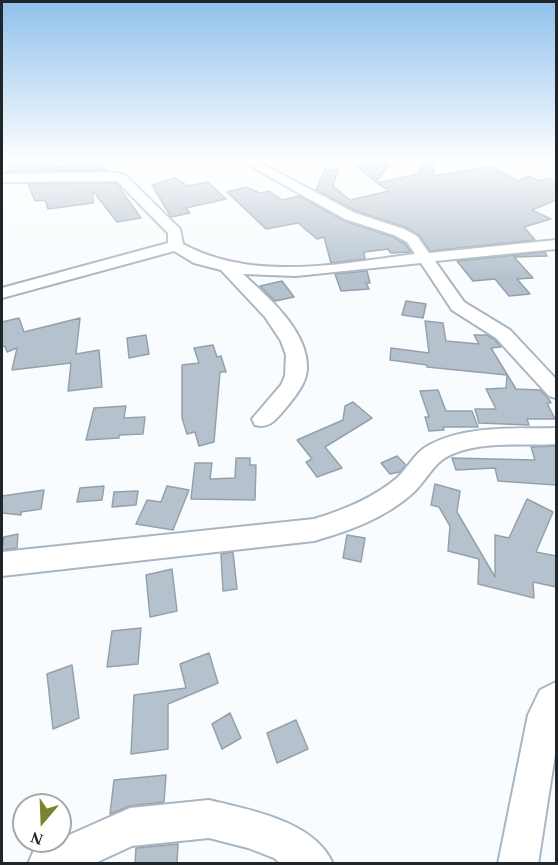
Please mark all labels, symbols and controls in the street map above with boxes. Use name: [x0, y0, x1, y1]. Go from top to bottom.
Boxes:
north arrow: [12, 793, 72, 853]
text: N: [28, 829, 45, 849]

